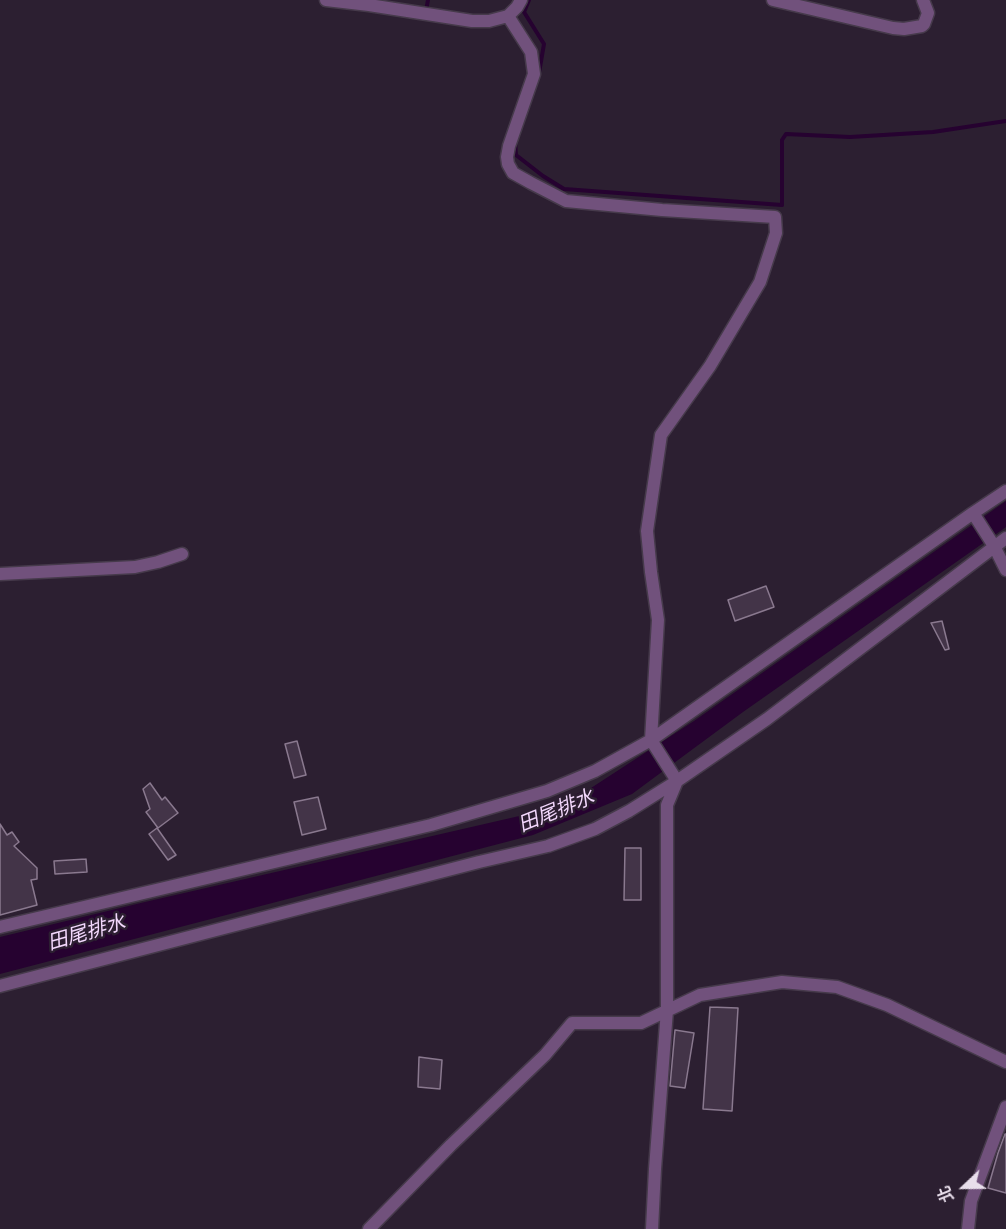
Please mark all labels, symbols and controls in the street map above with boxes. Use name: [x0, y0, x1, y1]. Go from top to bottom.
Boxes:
water label: 田尾排水: [515, 787, 599, 839]
water label: 田尾排水: [45, 912, 129, 958]
north arrow: [934, 1157, 994, 1217]
text: 北: [935, 1183, 960, 1205]

